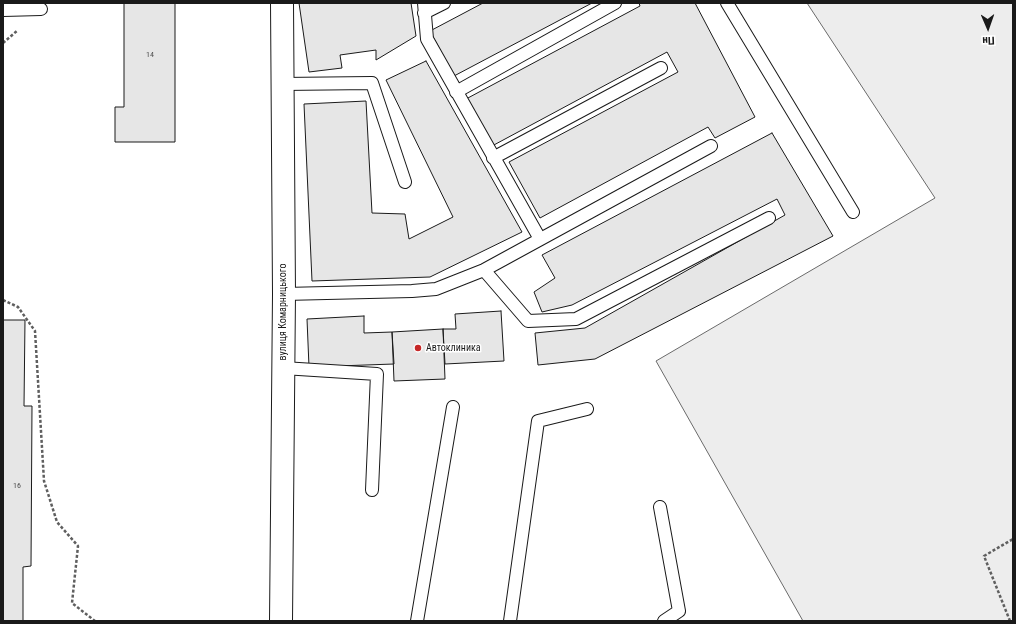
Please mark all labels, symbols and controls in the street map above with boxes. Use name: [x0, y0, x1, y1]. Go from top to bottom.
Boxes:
north arrow: [968, 8, 1008, 48]
text: Пн: [982, 34, 995, 47]
house number: 14: [146, 50, 154, 60]
street label: вулиця Комарницького: [277, 264, 289, 360]
place label: Автоклиника: [426, 342, 481, 354]
marker: Автоклиника: [413, 343, 423, 353]
house number: 16: [13, 481, 21, 491]

